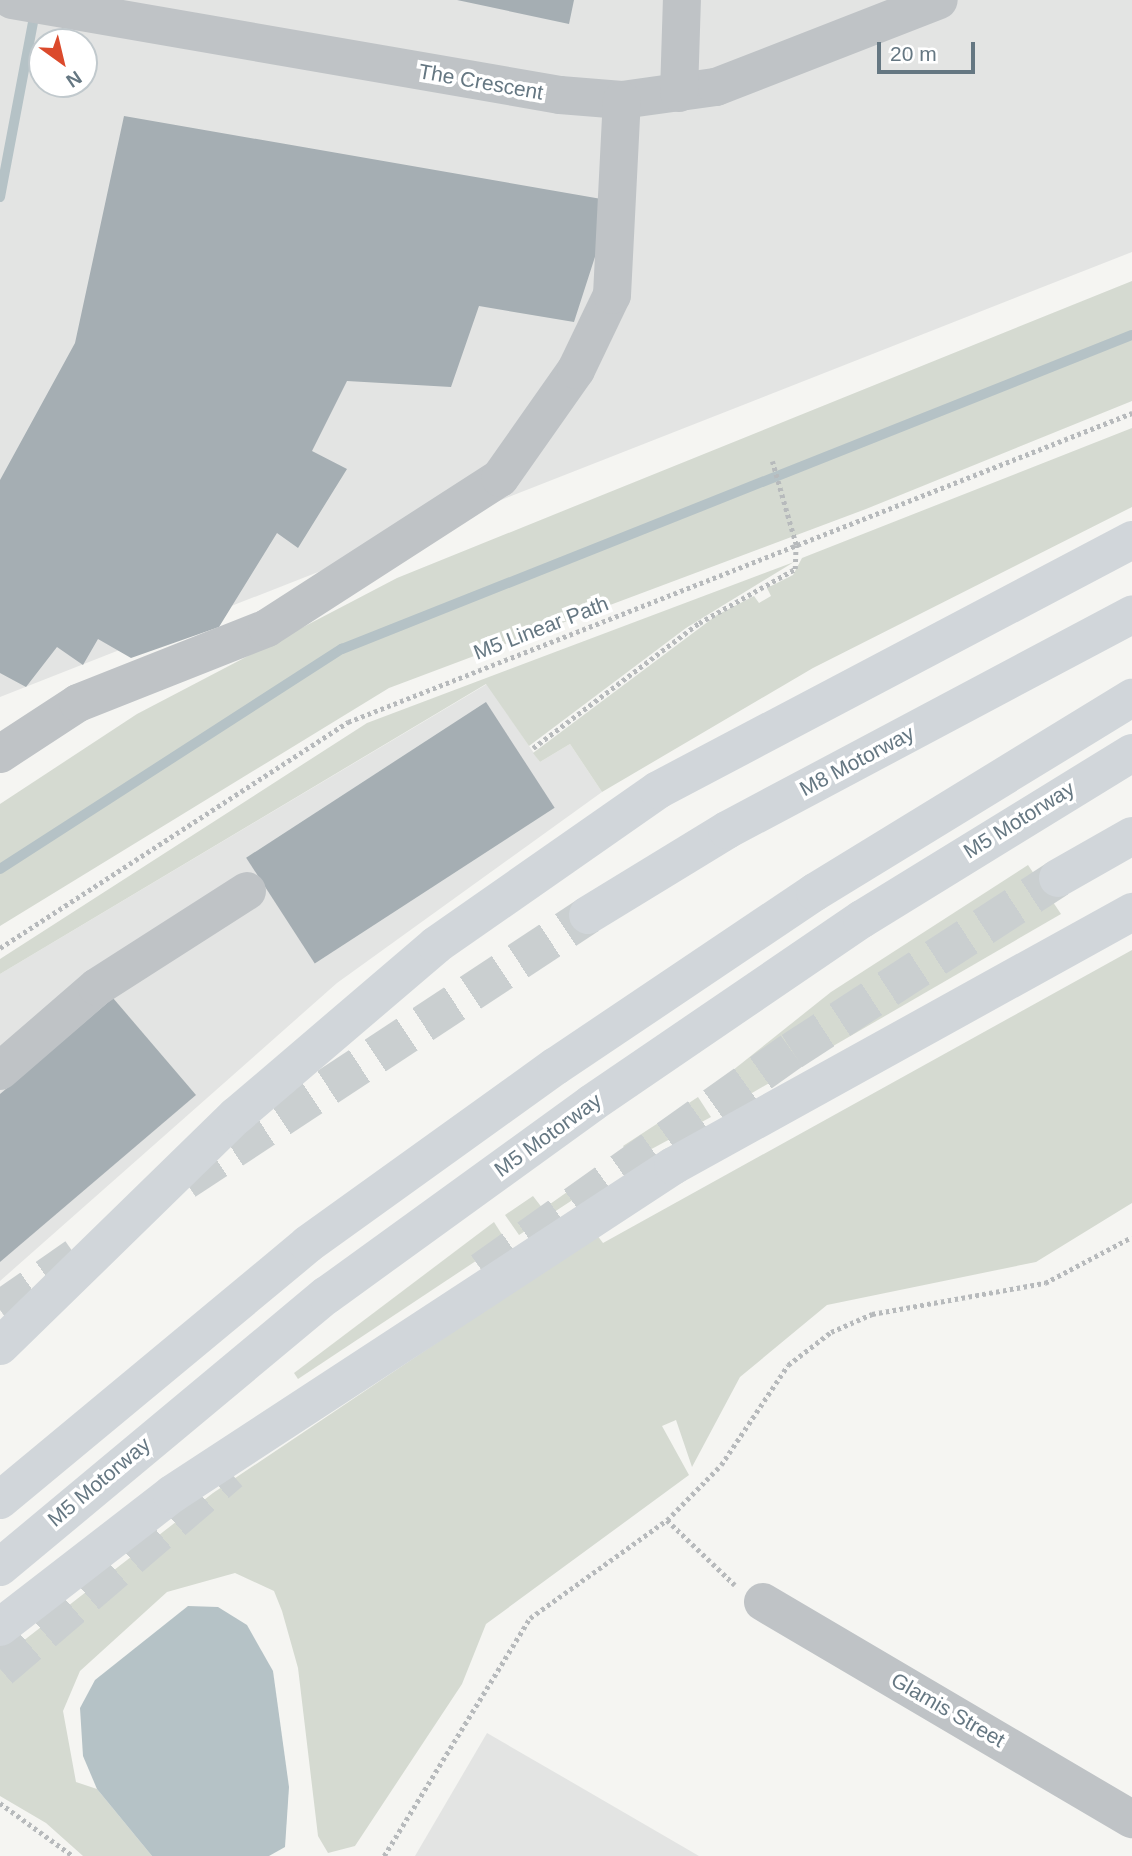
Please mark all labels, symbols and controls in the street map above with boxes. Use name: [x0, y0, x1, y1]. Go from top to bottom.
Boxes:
north arrow: [28, 28, 98, 98]
scale bar: [880, 28, 978, 72]
text: 20 m: [890, 42, 937, 65]
street label: The Crescent: [417, 59, 545, 105]
text: N: [62, 67, 85, 92]
street label: M5 Linear Path: [470, 591, 612, 665]
street label: M8 Motorway: [795, 720, 919, 802]
street label: M5 Motorway: [959, 776, 1079, 864]
street label: M5 Motorway: [490, 1088, 606, 1182]
street label: M5 Motorway: [43, 1432, 155, 1532]
street label: Glamis Street: [887, 1667, 1009, 1753]

